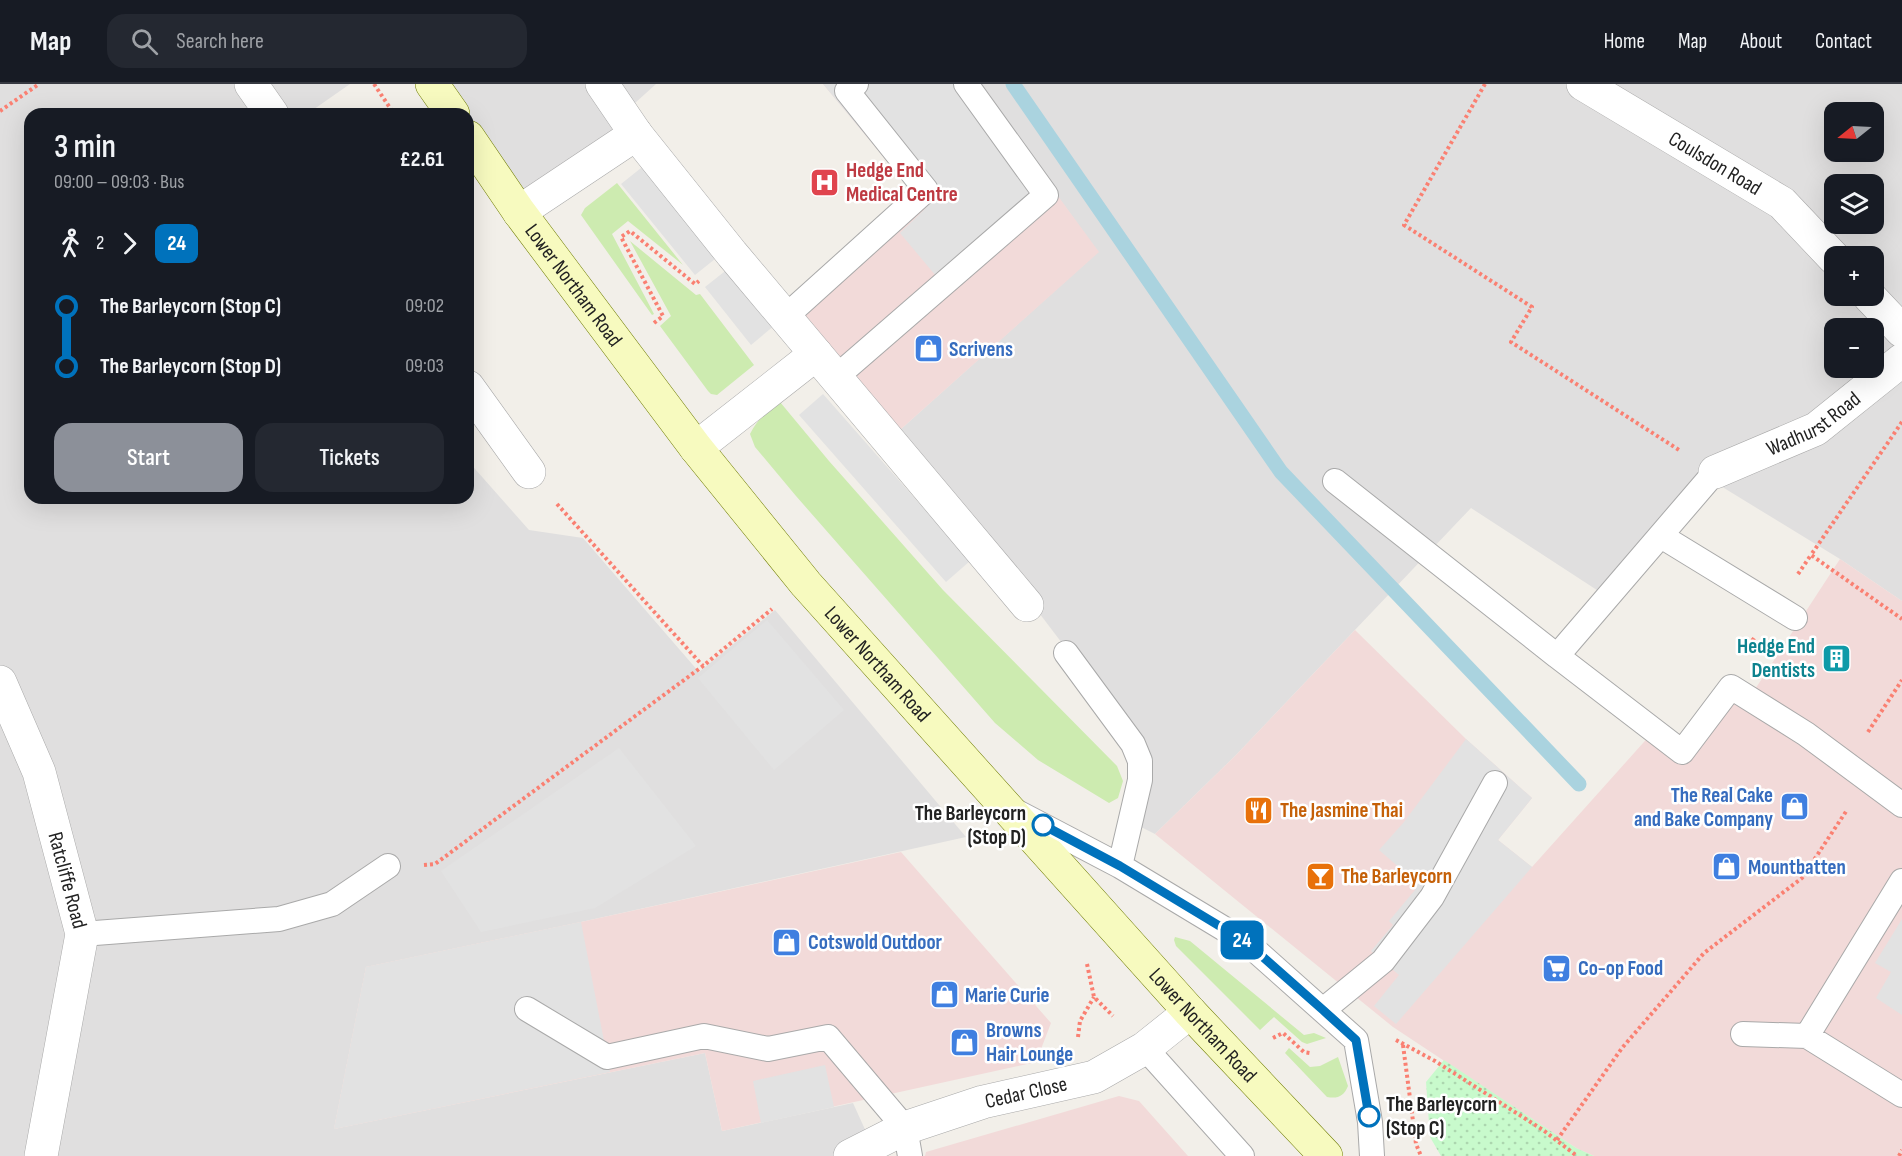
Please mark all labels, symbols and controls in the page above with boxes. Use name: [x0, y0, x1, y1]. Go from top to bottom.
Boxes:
search box: [107, 14, 527, 68]
text: Map: [30, 25, 71, 58]
icon: search: [128, 25, 161, 58]
text: Search here: [176, 28, 264, 55]
text: Home: [1604, 29, 1645, 54]
text: Map: [1678, 29, 1707, 54]
text: About: [1740, 29, 1782, 54]
text: Contact: [1815, 29, 1872, 54]
north arrow: [1824, 102, 1884, 162]
map controls: [1824, 102, 1884, 378]
street label: Coulsdon Road: [1664, 126, 1766, 201]
text: 3 min: [54, 127, 116, 167]
text: £2.61: [400, 146, 444, 173]
place label: Hedge End Medical Centre: [846, 158, 958, 207]
hospital icon: Hedge End Medical Centre: [809, 166, 841, 198]
text: 09:00 – 09:03 · Bus: [54, 170, 185, 194]
button: layers: [1824, 174, 1884, 234]
street label: Lower Northam Road: [519, 219, 627, 352]
icon: walk: [54, 227, 87, 260]
icon: forward: [113, 227, 146, 260]
text: 2: [96, 231, 104, 255]
text: 24: [167, 231, 186, 256]
button: +: [1824, 246, 1884, 306]
text: The Barleycorn (Stop C): [100, 293, 281, 320]
text: 09:02: [405, 294, 444, 318]
button: −: [1824, 318, 1884, 378]
shop icon: Scrivens: [912, 333, 944, 365]
place label: Scrivens: [949, 337, 1013, 362]
text: The Barleycorn (Stop D): [100, 353, 281, 380]
text: 09:03: [405, 354, 444, 378]
street label: Wadhurst Road: [1763, 386, 1866, 462]
button: Start: [54, 423, 243, 492]
button: Tickets: [255, 423, 444, 492]
street label: Lower Northam Road: [819, 601, 936, 727]
place label: Hedge End Dentists: [1737, 634, 1815, 683]
building icon: Hedge End Dentists: [1820, 642, 1852, 674]
place label: The Real Cake and Bake Company: [1634, 783, 1773, 832]
shop icon: The Real Cake and Bake Company: [1778, 791, 1810, 823]
restaurant icon: The Jasmine Thai: [1243, 794, 1275, 826]
place label: The Jasmine Thai: [1280, 798, 1403, 823]
place label: The Barleycorn (Stop D): [915, 801, 1026, 850]
marker: The Barleycorn (Stop D): [1032, 814, 1054, 836]
street label: Ratcliffe Road: [42, 829, 92, 931]
shop icon: Mountbatten: [1711, 851, 1743, 883]
place label: Mountbatten: [1748, 855, 1846, 880]
bar icon: The Barleycorn: [1304, 860, 1336, 892]
place label: The Barleycorn: [1341, 864, 1452, 889]
line badge: 24: [1215, 920, 1269, 960]
shop icon: Cotswold Outdoor: [771, 926, 803, 958]
text: 24: [1233, 928, 1251, 953]
place label: Cotswold Outdoor: [808, 930, 943, 955]
supermarket icon: Co-op Food: [1541, 952, 1573, 984]
place label: Co-op Food: [1578, 956, 1663, 981]
street label: Lower Northam Road: [1144, 963, 1262, 1088]
shop icon: Marie Curie: [928, 979, 960, 1011]
place label: Marie Curie: [965, 983, 1049, 1008]
place label: Browns Hair Lounge: [986, 1018, 1073, 1067]
shop icon: Browns Hair Lounge: [949, 1026, 981, 1058]
street label: Cedar Close: [983, 1071, 1070, 1114]
place label: The Barleycorn (Stop C): [1386, 1092, 1497, 1141]
marker: The Barleycorn (Stop C): [1358, 1105, 1380, 1127]

